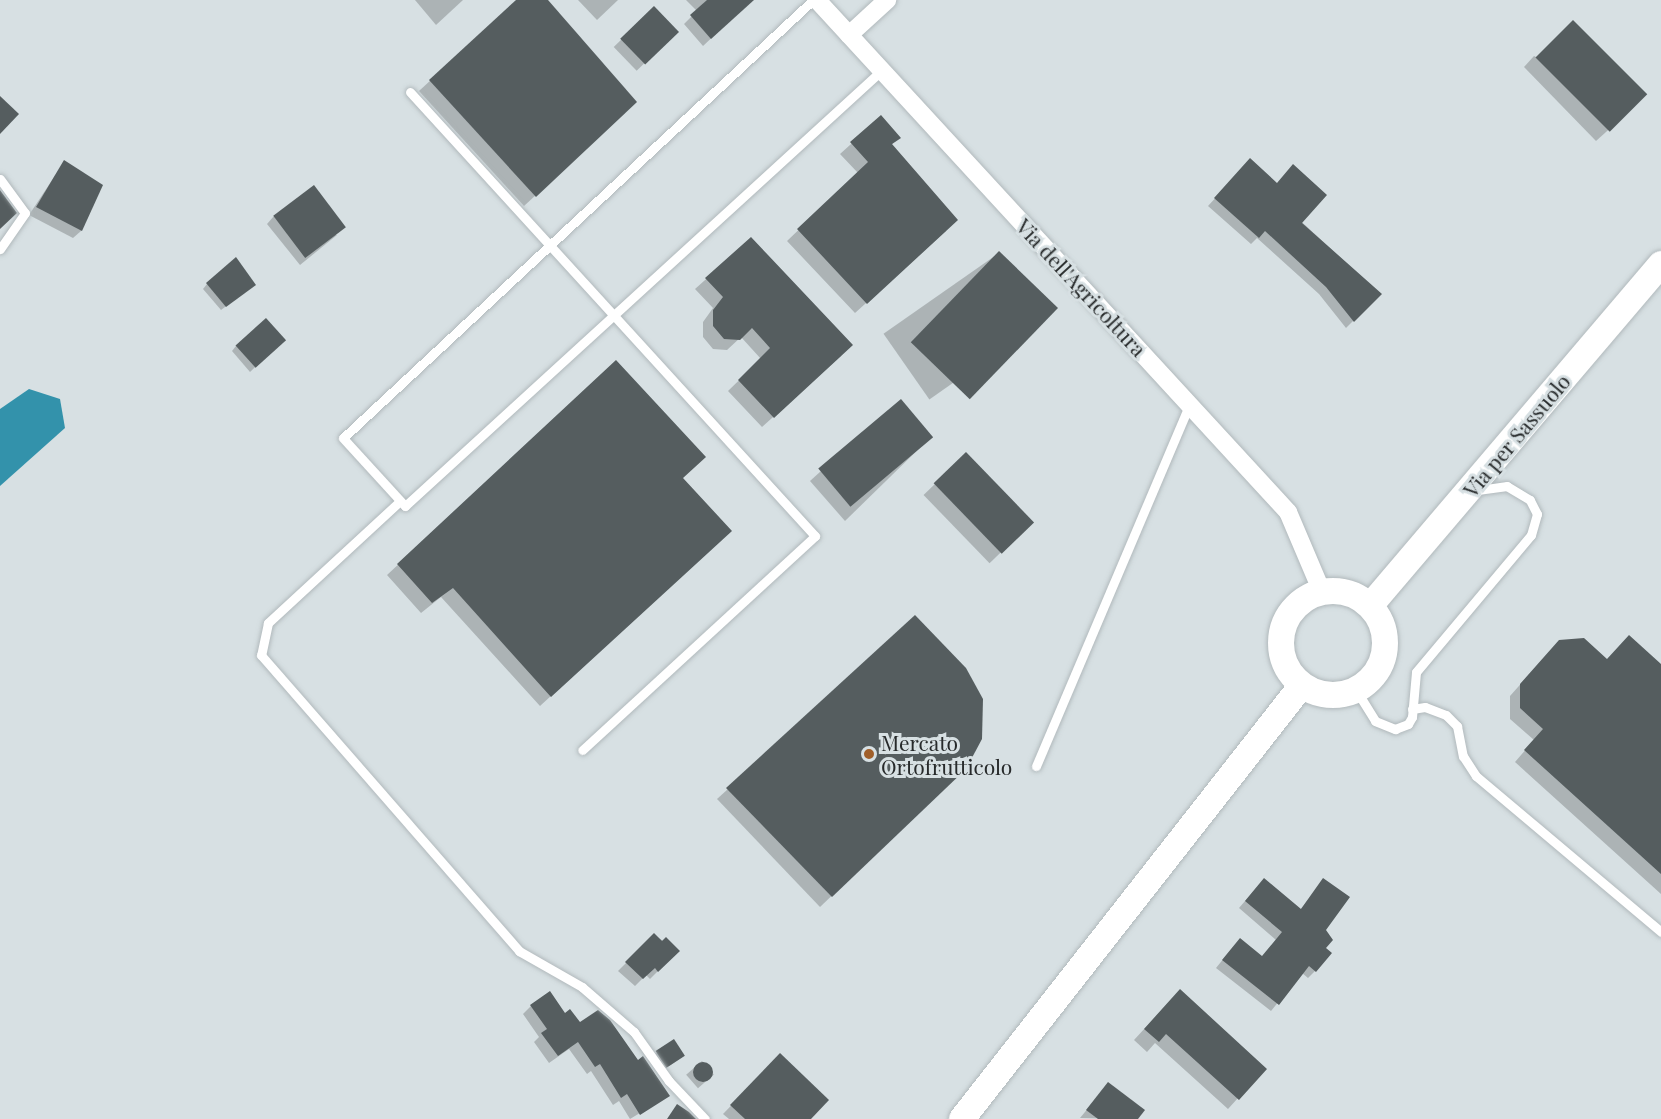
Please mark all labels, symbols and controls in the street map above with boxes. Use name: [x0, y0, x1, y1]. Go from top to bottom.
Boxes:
street label: Via dell'Agricoltura: [1012, 213, 1152, 361]
street label: Via per Sassuolo: [1457, 368, 1575, 502]
place label: Mercato Ortofrutticolo: [881, 729, 1012, 779]
marker: Mercato Ortofrutticolo: [862, 747, 876, 761]

